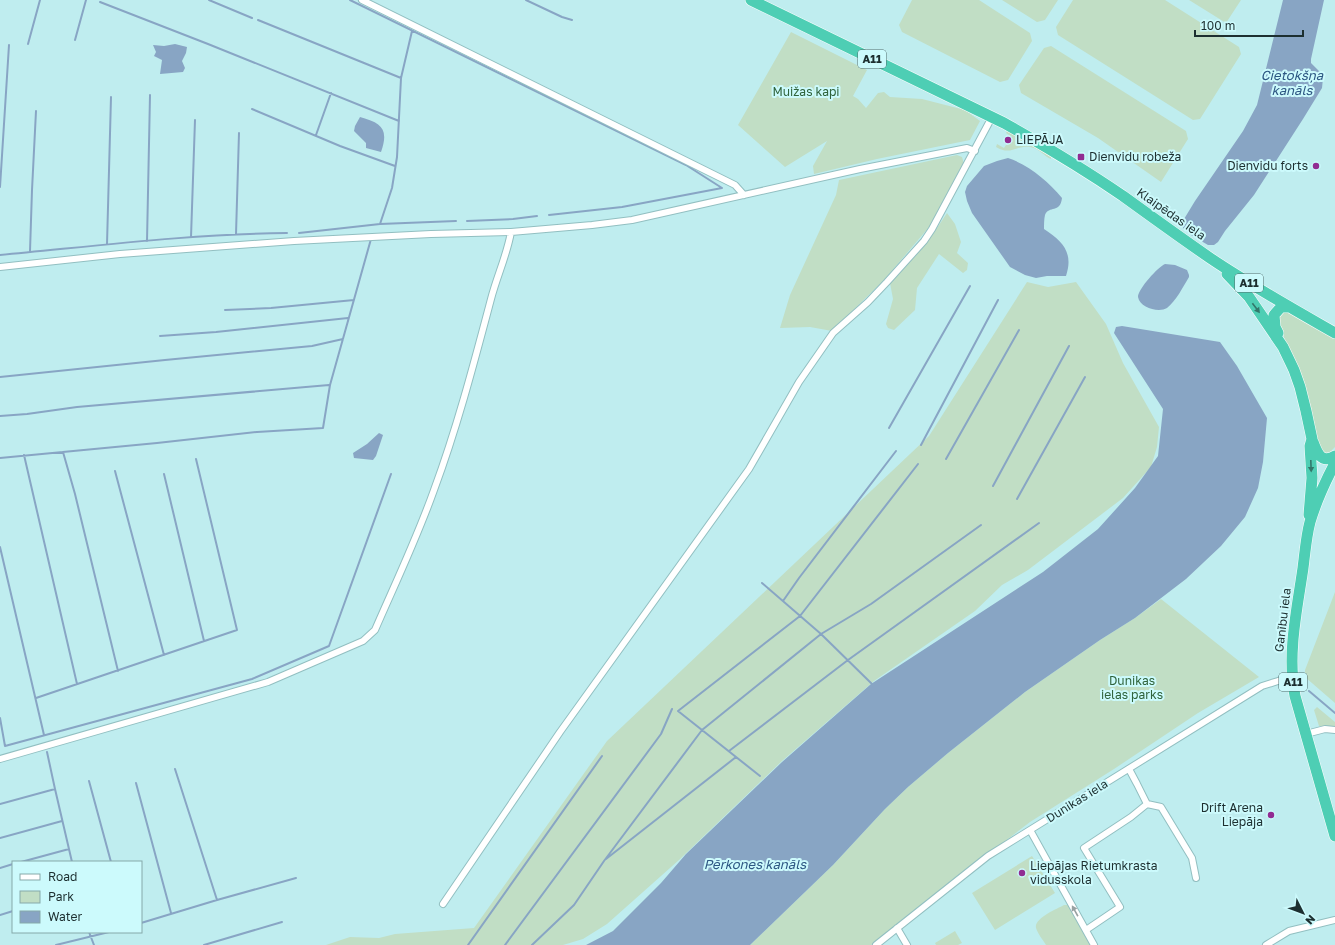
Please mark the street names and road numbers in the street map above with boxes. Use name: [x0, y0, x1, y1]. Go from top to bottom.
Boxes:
road number: A11: [858, 50, 886, 68]
street label: Klaipēdas iela: [1134, 184, 1209, 243]
road number: A11: [1235, 274, 1263, 292]
street label: Ganību iela: [1271, 587, 1294, 653]
road number: A11: [1279, 673, 1307, 691]
street label: Dunikas iela: [1043, 776, 1110, 825]

